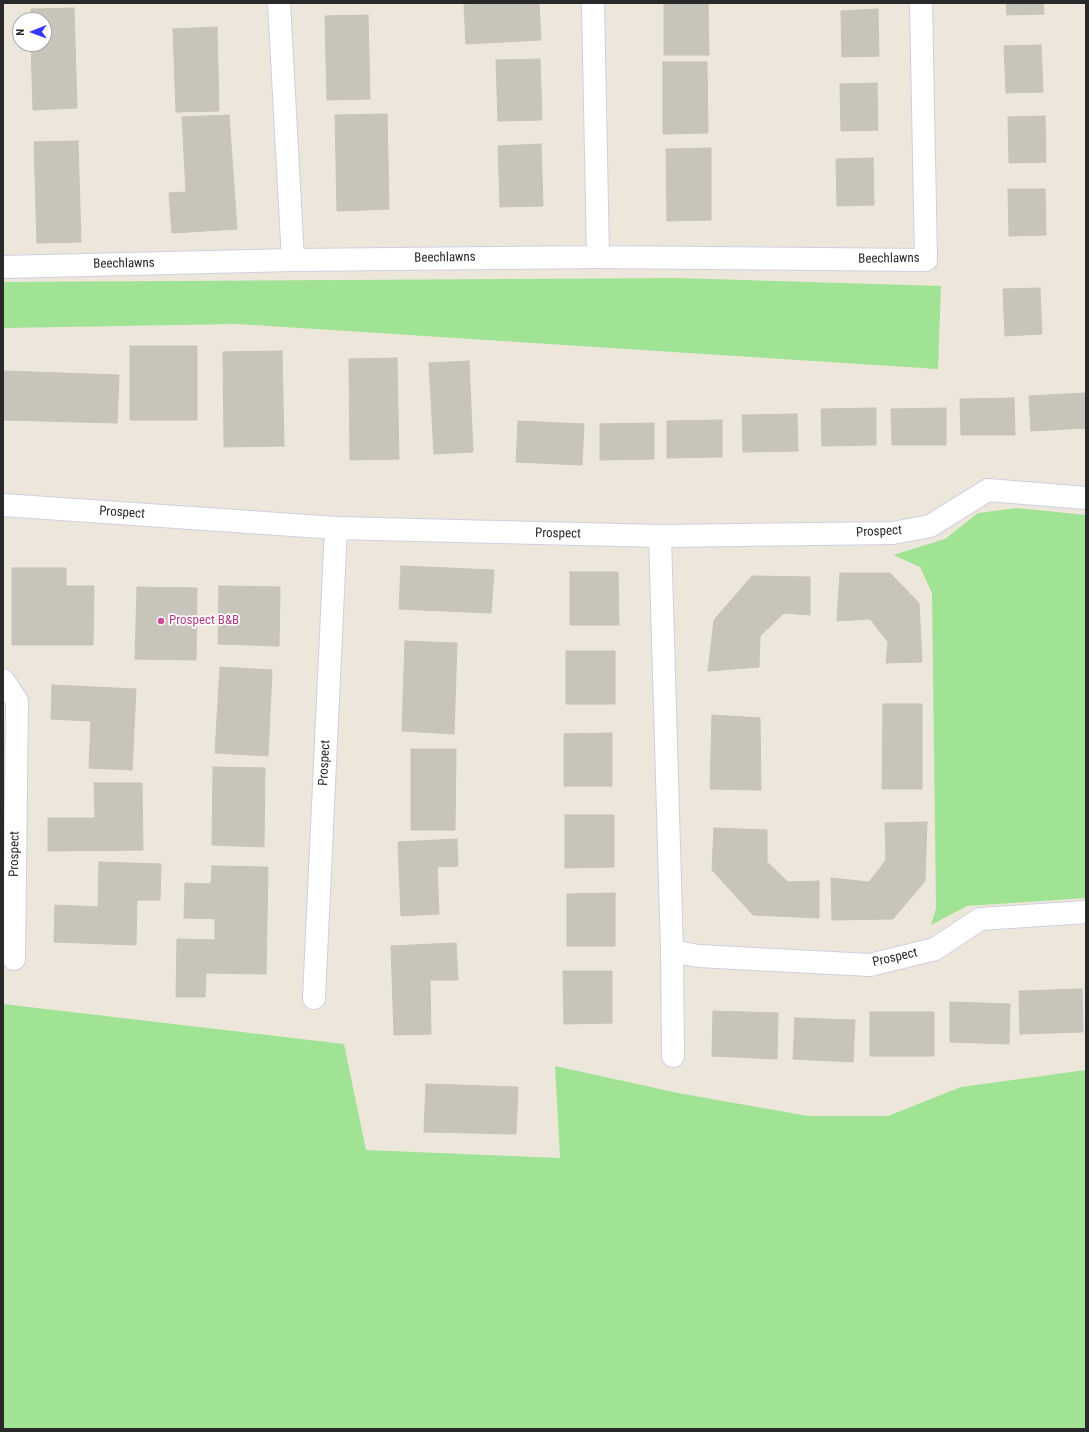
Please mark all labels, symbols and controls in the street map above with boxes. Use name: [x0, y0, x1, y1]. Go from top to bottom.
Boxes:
north arrow: [12, 12, 52, 52]
text: N: [14, 29, 27, 36]
street label: Beechlawns: [414, 250, 476, 266]
street label: Beechlawns: [858, 251, 920, 267]
street label: Beechlawns: [93, 256, 155, 272]
street label: Prospect: [99, 504, 145, 522]
street label: Prospect: [856, 523, 902, 541]
street label: Prospect: [535, 526, 581, 542]
place label: Prospect B&B: [169, 613, 239, 629]
marker: Prospect B&B: [156, 616, 166, 626]
street label: Prospect: [316, 740, 334, 786]
street label: Prospect: [7, 831, 23, 877]
street label: Prospect: [871, 945, 919, 971]

